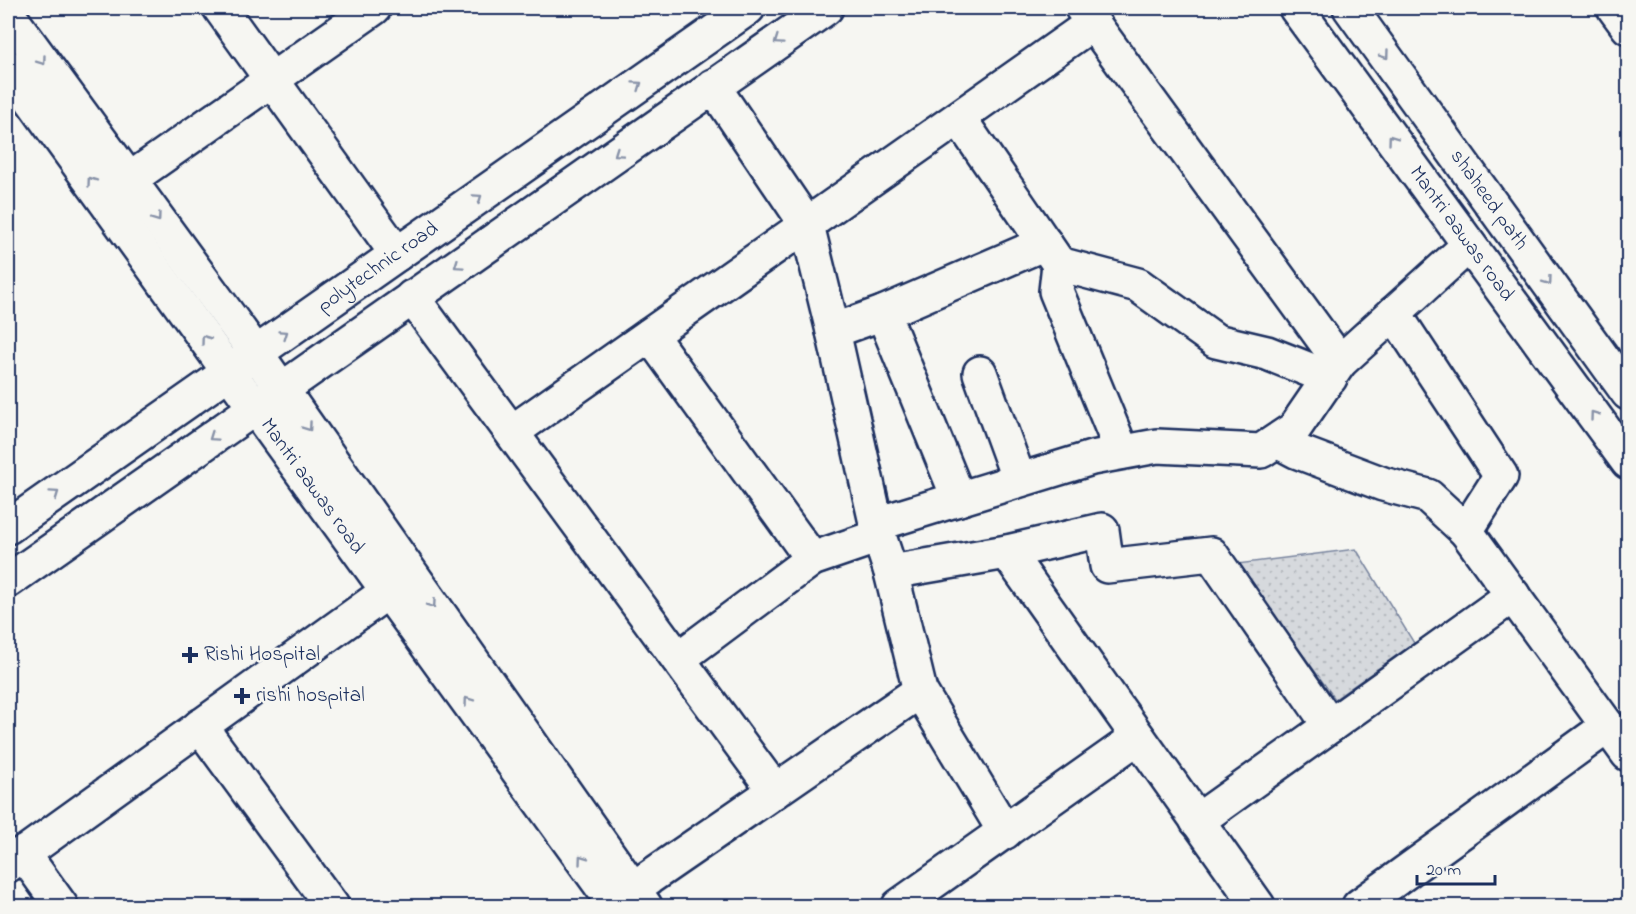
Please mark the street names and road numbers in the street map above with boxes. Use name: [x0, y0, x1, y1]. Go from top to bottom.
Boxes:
street label: shaheed path: [1442, 144, 1535, 257]
street label: Mantri aawas road: [1402, 160, 1521, 308]
street label: polytechnic road: [311, 214, 445, 321]
street label: Mantri aawas road: [252, 412, 372, 561]

